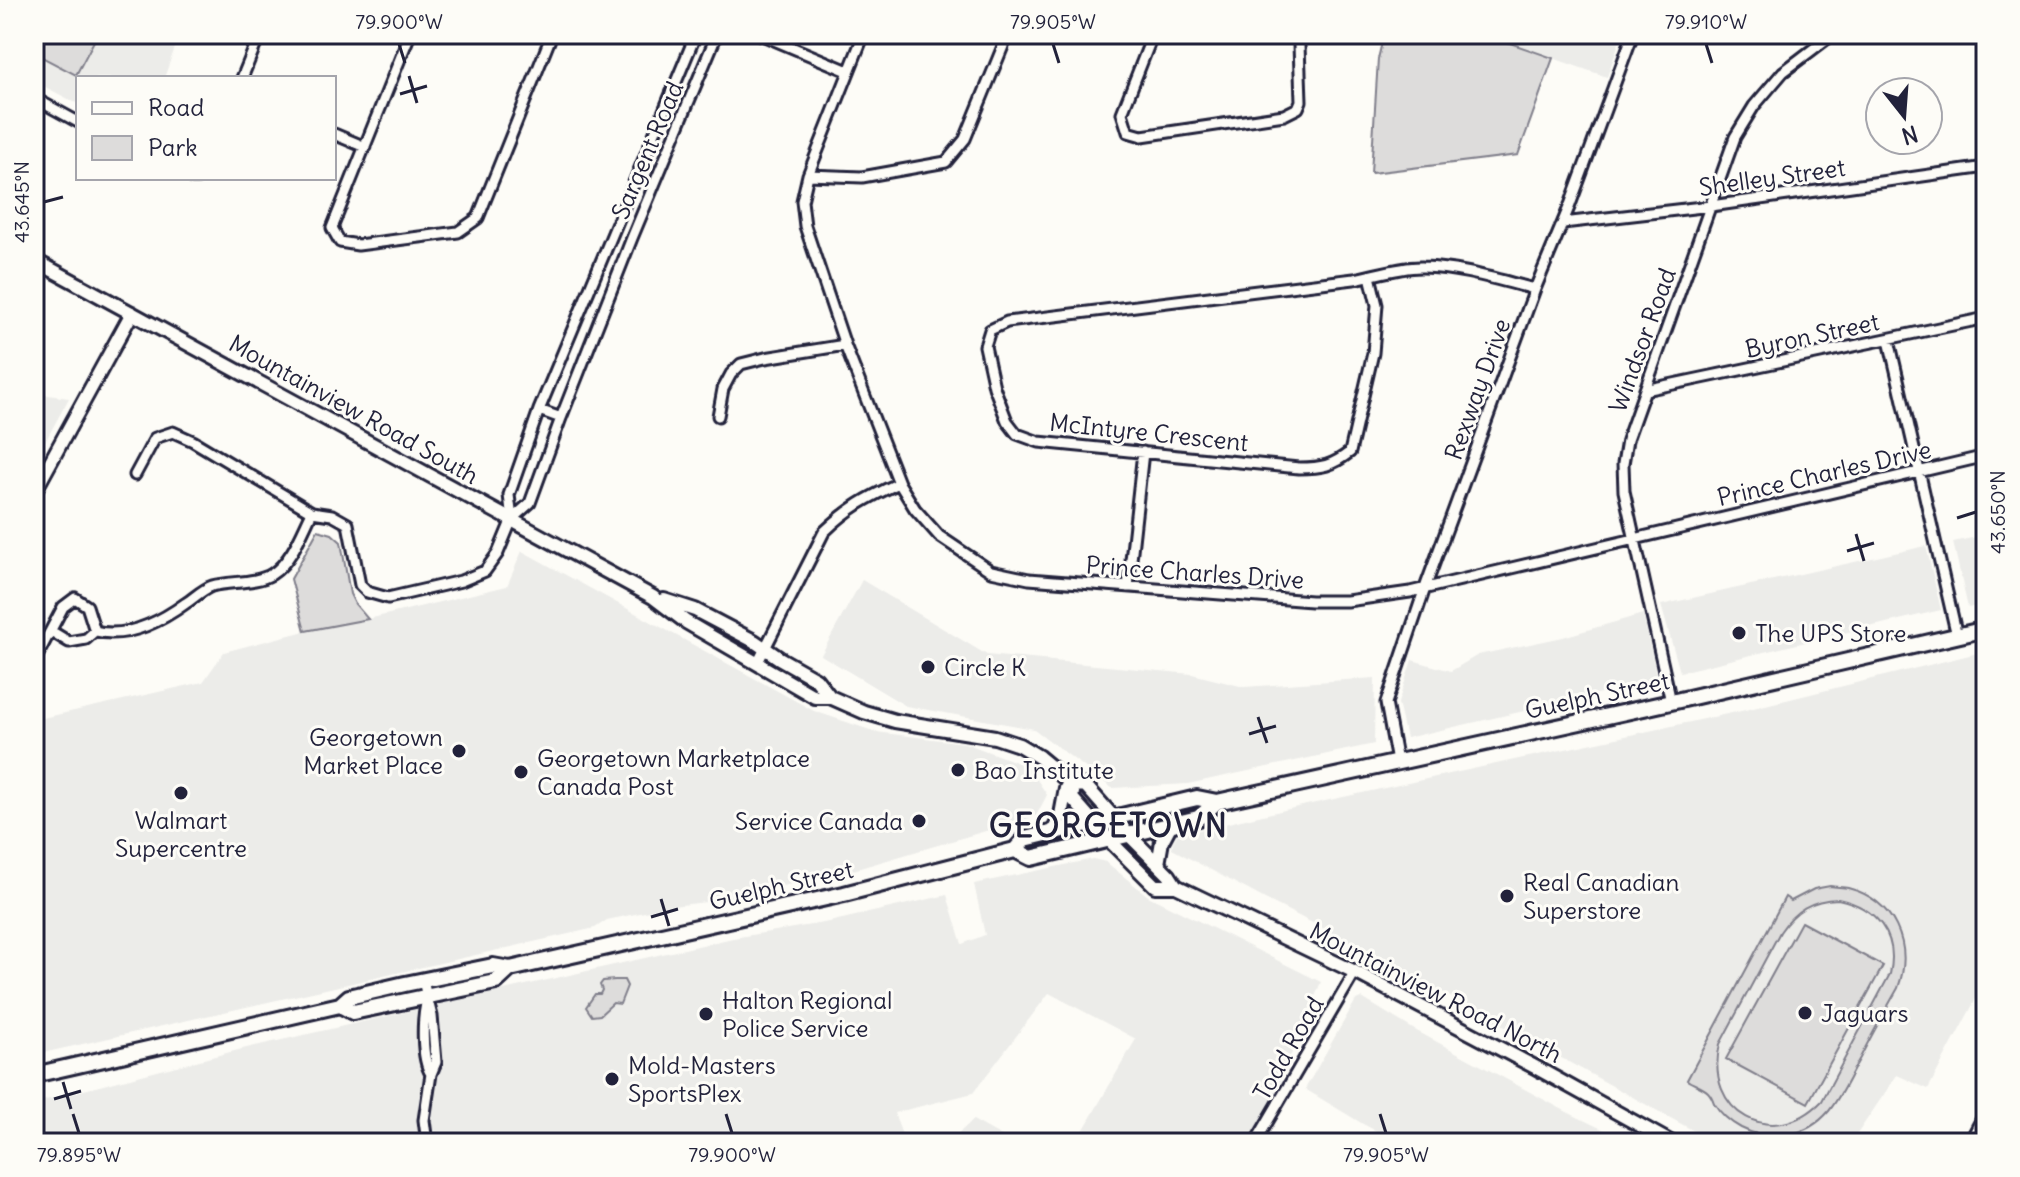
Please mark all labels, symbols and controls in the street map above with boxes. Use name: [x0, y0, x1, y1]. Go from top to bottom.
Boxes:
text: 79.900°W: [355, 9, 443, 34]
text: 79.905°W: [1010, 9, 1096, 34]
text: 79.910°W: [1665, 9, 1747, 34]
legend: [76, 76, 336, 180]
north arrow: [1864, 76, 1944, 156]
street label: Sargent Road: [605, 77, 689, 223]
text: Road: [148, 92, 204, 122]
text: N: [1898, 120, 1921, 151]
text: Park: [148, 132, 198, 162]
street label: Shelley Street: [1697, 152, 1847, 202]
text: 43.645°N: [9, 161, 34, 243]
street label: Windsor Road: [1602, 264, 1682, 416]
street label: Byron Street: [1742, 306, 1882, 364]
street label: Rexway Drive: [1438, 314, 1516, 464]
street label: Mountainview Road South: [224, 328, 484, 490]
street label: McIntyre Crescent: [1048, 407, 1250, 457]
street label: Prince Charles Drive: [1714, 434, 1934, 512]
text: 43.650°N: [1985, 470, 2010, 554]
street label: Prince Charles Drive: [1085, 549, 1305, 595]
place label: The UPS Store: [1755, 618, 1906, 648]
marker: The UPS Store: [1730, 624, 1748, 642]
place label: Circle K: [944, 652, 1026, 682]
marker: Circle K: [919, 658, 937, 676]
street label: Guelph Street: [1522, 665, 1672, 725]
place label: Georgetown Market Place: [303, 722, 443, 780]
marker: Georgetown Market Place: [450, 742, 468, 760]
place label: Georgetown Marketplace Canada Post: [537, 743, 810, 801]
place label: Bao Institute: [974, 755, 1114, 785]
marker: Bao Institute: [949, 761, 967, 779]
marker: Georgetown Marketplace Canada Post: [512, 763, 530, 781]
marker: Walmart Supercentre: [172, 784, 190, 802]
place label: Walmart Supercentre: [115, 805, 247, 863]
district label: GEORGETOWN: [989, 805, 1229, 846]
place label: Service Canada: [735, 806, 903, 836]
marker: Service Canada: [910, 812, 928, 830]
street label: Guelph Street: [706, 854, 856, 916]
place label: Real Canadian Superstore: [1523, 867, 1679, 925]
marker: Real Canadian Superstore: [1498, 887, 1516, 905]
street label: Mountainview Road North: [1305, 915, 1567, 1069]
place label: Halton Regional Police Service: [722, 985, 892, 1043]
street label: Todd Road: [1246, 991, 1330, 1105]
place label: Jaguars: [1821, 998, 1908, 1028]
marker: Jaguars: [1796, 1004, 1814, 1022]
marker: Halton Regional Police Service: [697, 1005, 715, 1023]
place label: Mold-Masters SportsPlex: [628, 1050, 776, 1108]
marker: Mold-Masters SportsPlex: [603, 1070, 621, 1088]
text: 79.895°W: [37, 1142, 121, 1167]
text: 79.900°W: [688, 1142, 776, 1167]
text: 79.905°W: [1343, 1142, 1429, 1167]

